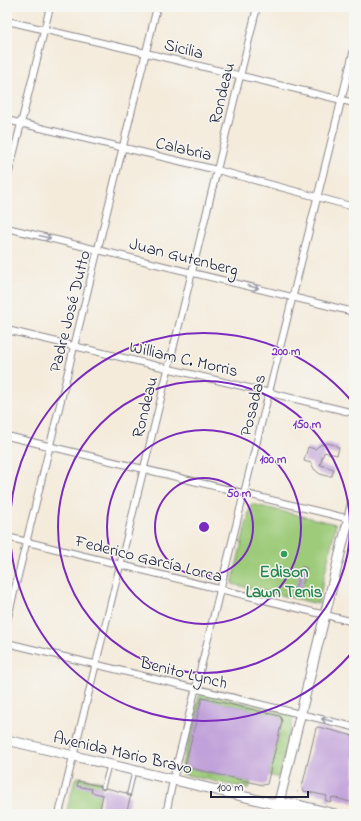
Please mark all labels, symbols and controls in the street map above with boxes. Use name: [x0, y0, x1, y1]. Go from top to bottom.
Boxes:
street label: Sicilia: [161, 33, 206, 66]
street label: Rondeau: [203, 60, 242, 127]
street label: Calabria: [153, 131, 214, 168]
street label: Juan Gutenberg: [126, 232, 241, 285]
one-way arrow: [38, 234, 51, 241]
street label: Padre José Dutto: [43, 248, 98, 375]
one-way arrow: [246, 284, 259, 292]
street label: William C. Morris: [127, 335, 241, 384]
text: 200 m: [271, 343, 301, 361]
street label: Posadas: [234, 372, 273, 439]
street label: Rondeau: [126, 374, 165, 441]
text: 150 m: [293, 416, 322, 434]
text: 100 m: [260, 451, 287, 469]
text: 50 m: [227, 485, 252, 503]
centre of rings: [197, 520, 211, 534]
street label: Federico García Lorca: [71, 529, 225, 590]
marker: Edison Lawn Tenis: [279, 549, 289, 559]
place label: Edison Lawn Tenis: [246, 560, 323, 605]
street label: Benito Lynch: [136, 650, 230, 697]
one-way arrow: [321, 716, 334, 724]
street label: Avenida Mario Bravo: [51, 725, 195, 782]
scale bar: [211, 773, 308, 799]
text: 100 m: [217, 779, 244, 797]

